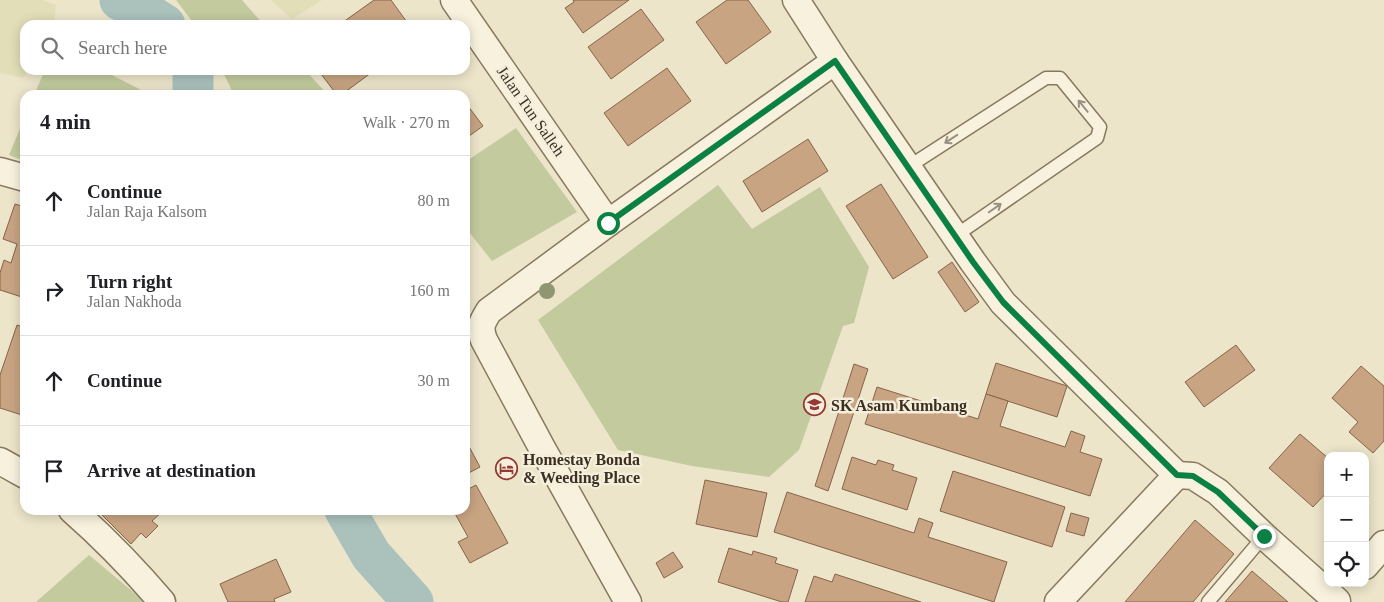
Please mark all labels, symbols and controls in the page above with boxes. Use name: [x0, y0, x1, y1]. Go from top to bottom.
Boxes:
search box: [20, 20, 470, 75]
icon: search: [38, 34, 66, 62]
text: Search here: [78, 37, 167, 58]
street label: Jalan Tun Salleh: [494, 63, 568, 159]
one-way arrow: [1077, 100, 1088, 113]
text: 4 min: [40, 110, 91, 134]
text: Walk · 270 m: [363, 114, 450, 131]
one-way arrow: [944, 134, 958, 144]
text: Continue: [87, 181, 162, 202]
icon: ahead: [40, 187, 68, 215]
text: 80 m: [418, 192, 450, 209]
text: Jalan Raja Kalsom: [87, 203, 207, 220]
one-way arrow: [988, 203, 1002, 213]
route start: [597, 212, 620, 235]
text: Turn right: [87, 271, 172, 292]
icon: right: [40, 277, 68, 305]
text: 160 m: [410, 282, 450, 299]
text: Jalan Nakhoda: [87, 293, 182, 310]
icon: ahead: [40, 367, 68, 395]
text: Continue: [87, 370, 162, 391]
text: 30 m: [418, 372, 450, 389]
school or university icon: SK Asam Kumbang: [803, 393, 827, 417]
place label: SK Asam Kumbang: [831, 397, 967, 415]
place label: Homestay Bonda & Weeding Place: [523, 451, 640, 487]
map controls: [1324, 452, 1369, 587]
button: +: [1324, 452, 1369, 497]
hotel icon: Homestay Bonda & Weeding Place: [495, 456, 519, 480]
icon: arrive: [40, 457, 68, 485]
text: Arrive at destination: [87, 460, 256, 481]
button: −: [1324, 497, 1369, 542]
route end: [1253, 525, 1276, 548]
button: locate: [1324, 542, 1369, 587]

